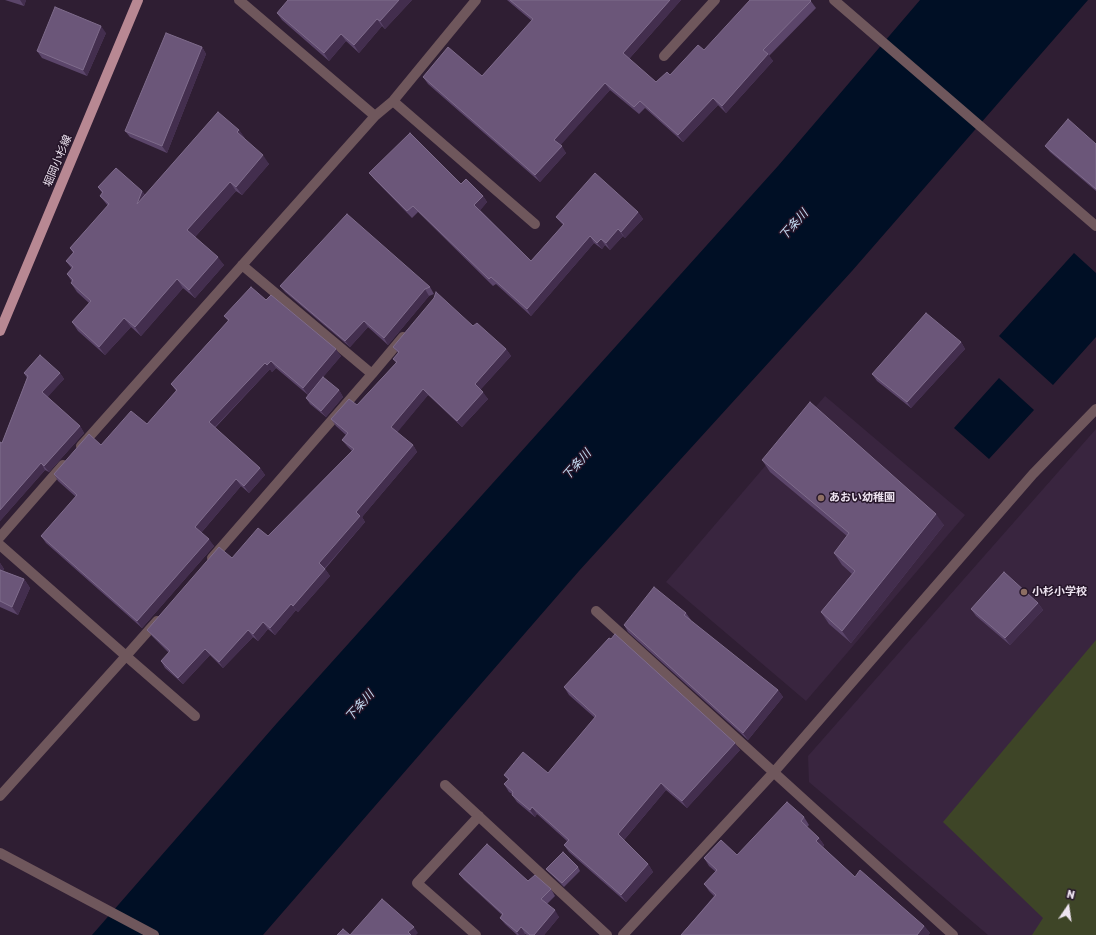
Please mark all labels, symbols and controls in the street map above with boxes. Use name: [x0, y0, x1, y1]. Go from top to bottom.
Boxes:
street label: 堀岡小杉線: [41, 133, 75, 189]
water label: 下条川: [777, 207, 811, 243]
water label: 下条川: [560, 447, 594, 483]
place label: あおい幼稚園: [829, 491, 895, 505]
marker: あおい幼稚園: [816, 493, 826, 503]
place label: 小杉小学校: [1032, 585, 1087, 599]
marker: 小杉小学校: [1019, 587, 1029, 597]
water label: 下条川: [343, 688, 377, 724]
north arrow: [1048, 887, 1088, 927]
text: N: [1065, 888, 1076, 902]

